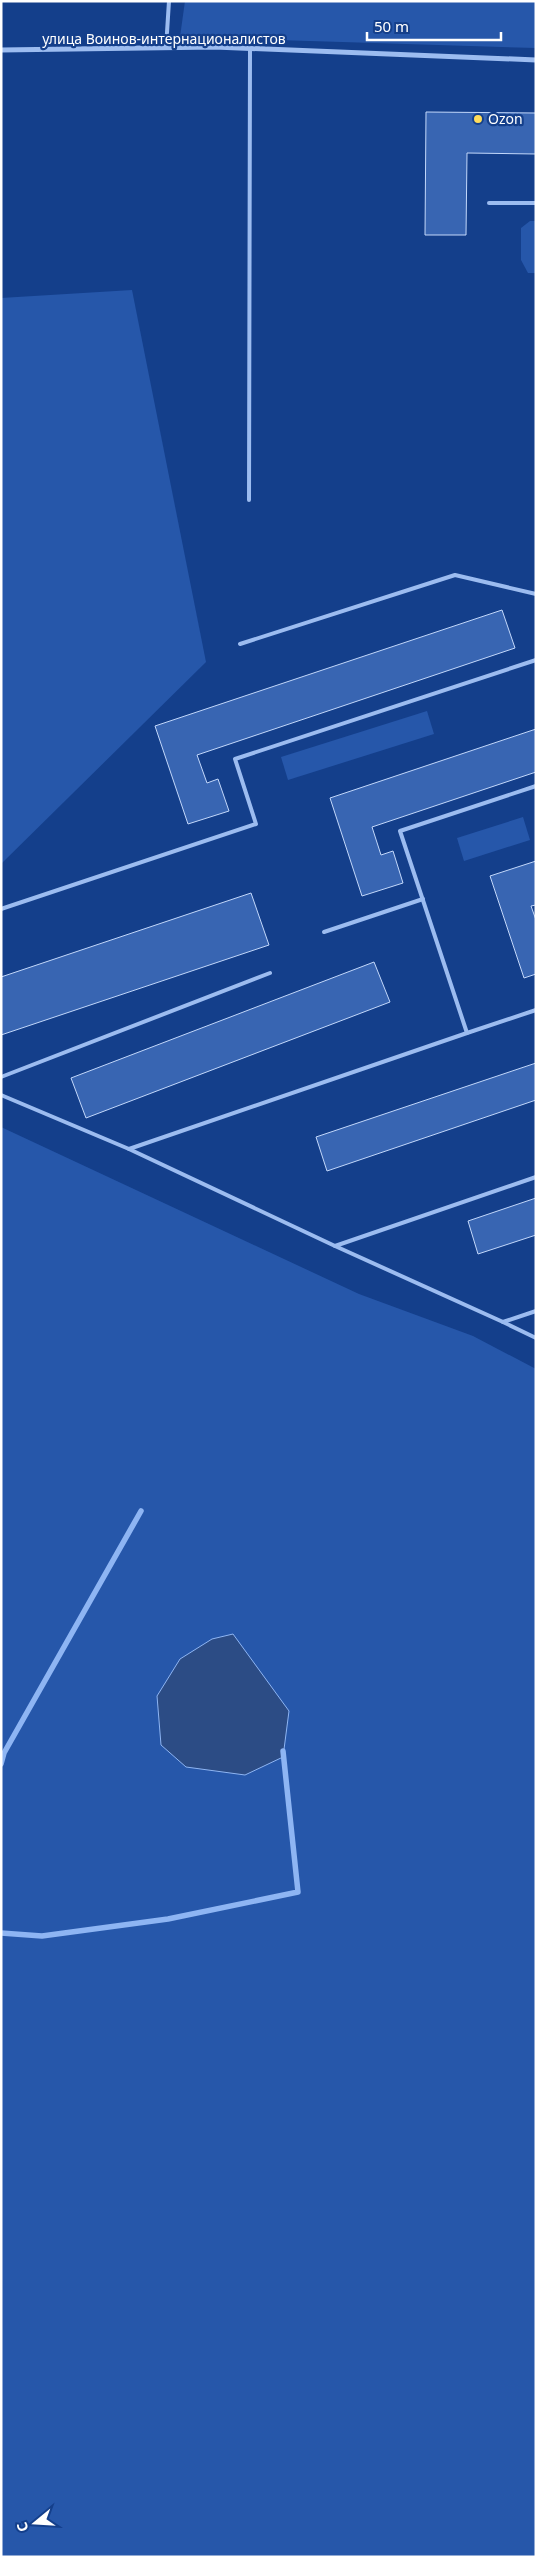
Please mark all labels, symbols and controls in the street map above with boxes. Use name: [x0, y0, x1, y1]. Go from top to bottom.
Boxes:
scale bar: [367, 10, 501, 42]
text: 50 m: [374, 16, 409, 36]
street label: улица Воинов-интернационалистов: [42, 29, 286, 48]
place label: Ozon: [488, 109, 523, 128]
marker: Ozon: [472, 113, 484, 125]
north arrow: [10, 2498, 60, 2548]
text: С: [12, 2520, 33, 2534]

